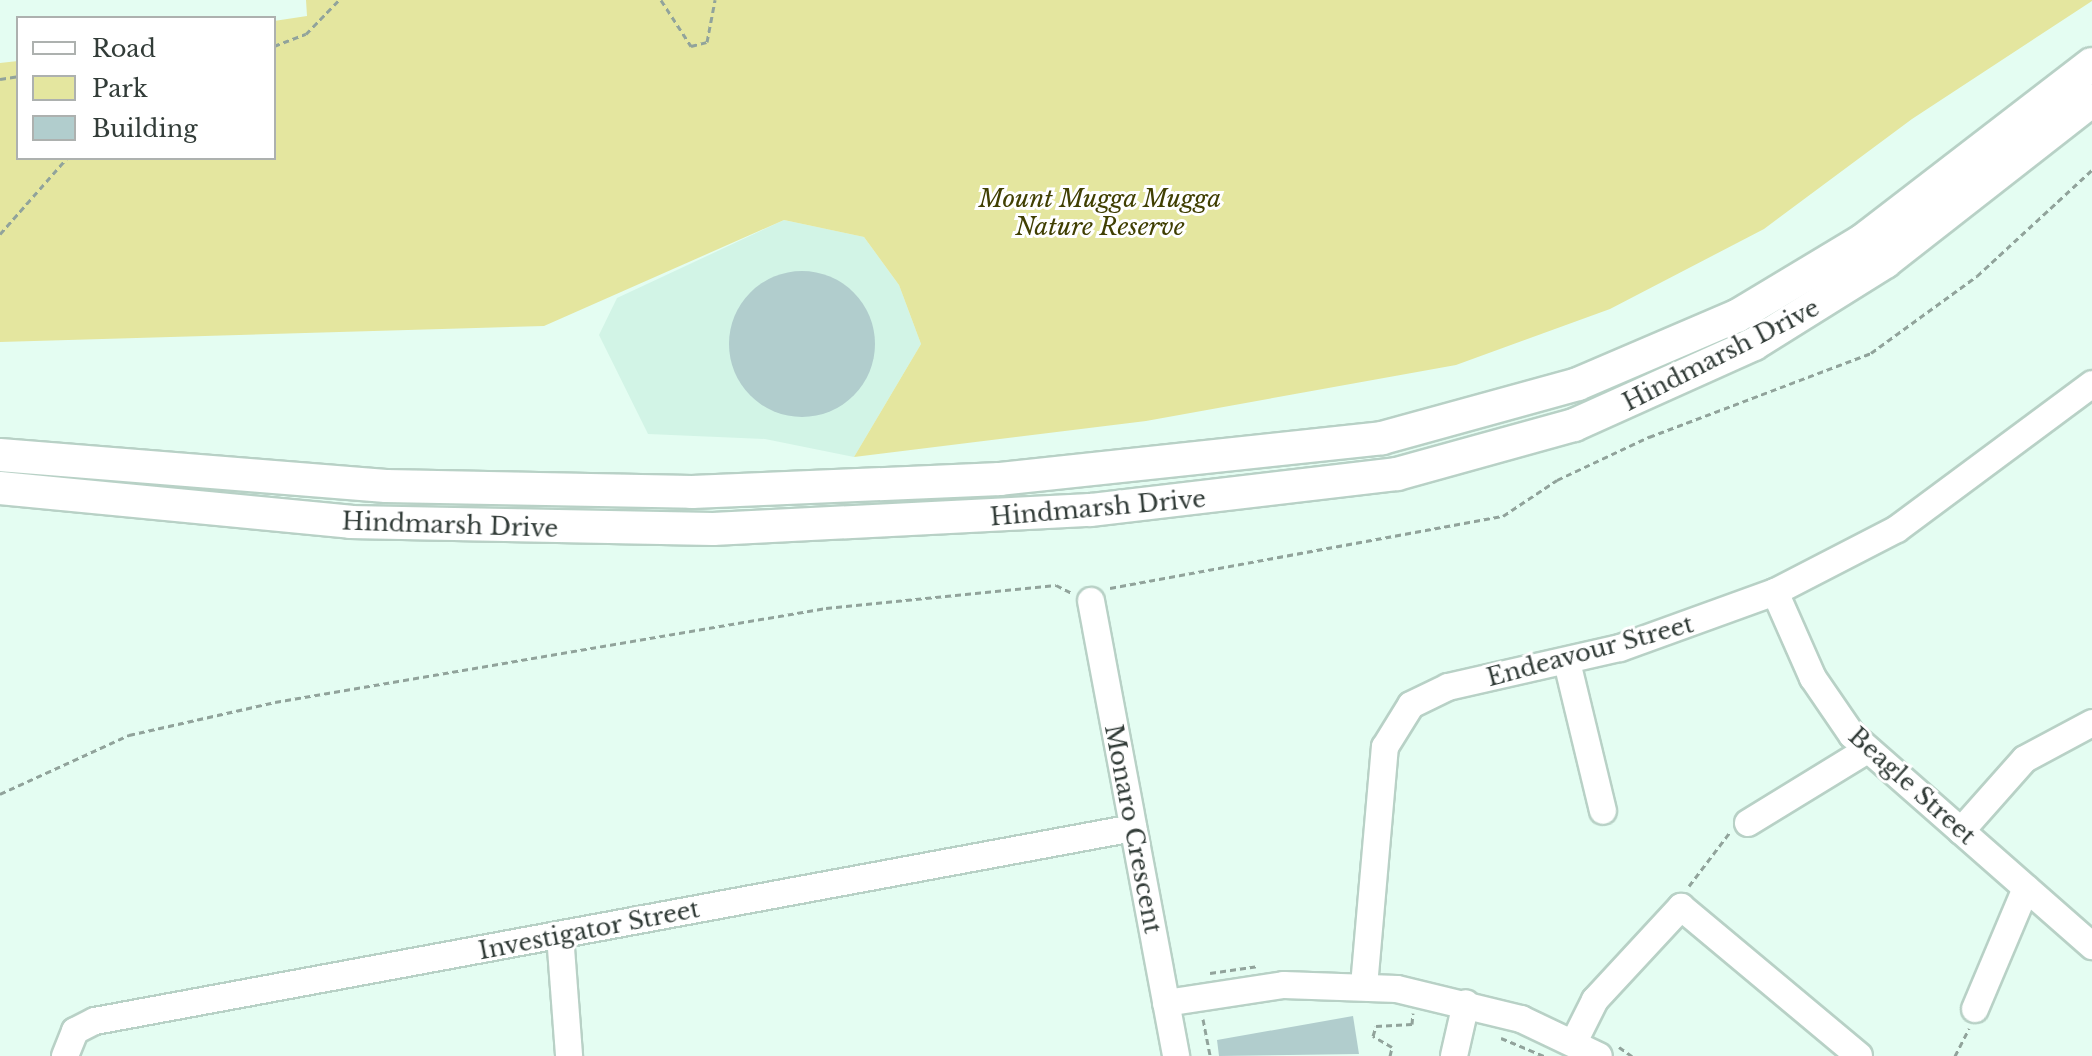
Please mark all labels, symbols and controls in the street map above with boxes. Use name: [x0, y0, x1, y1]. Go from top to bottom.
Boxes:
legend: [16, 16, 276, 160]
text: Road: [92, 34, 156, 63]
text: Park: [92, 74, 148, 103]
text: Building: [92, 114, 198, 143]
park label: Mount Mugga Mugga Nature Reserve: [978, 185, 1222, 241]
street label: Hindmarsh Drive: [1618, 293, 1824, 417]
street label: Hindmarsh Drive: [989, 484, 1207, 532]
street label: Hindmarsh Drive: [341, 507, 559, 543]
street label: Endeavour Street: [1483, 610, 1697, 692]
street label: Monaro Crescent: [1099, 722, 1167, 936]
street label: Beagle Street: [1843, 722, 1981, 850]
street label: Investigator Street: [476, 894, 702, 966]

